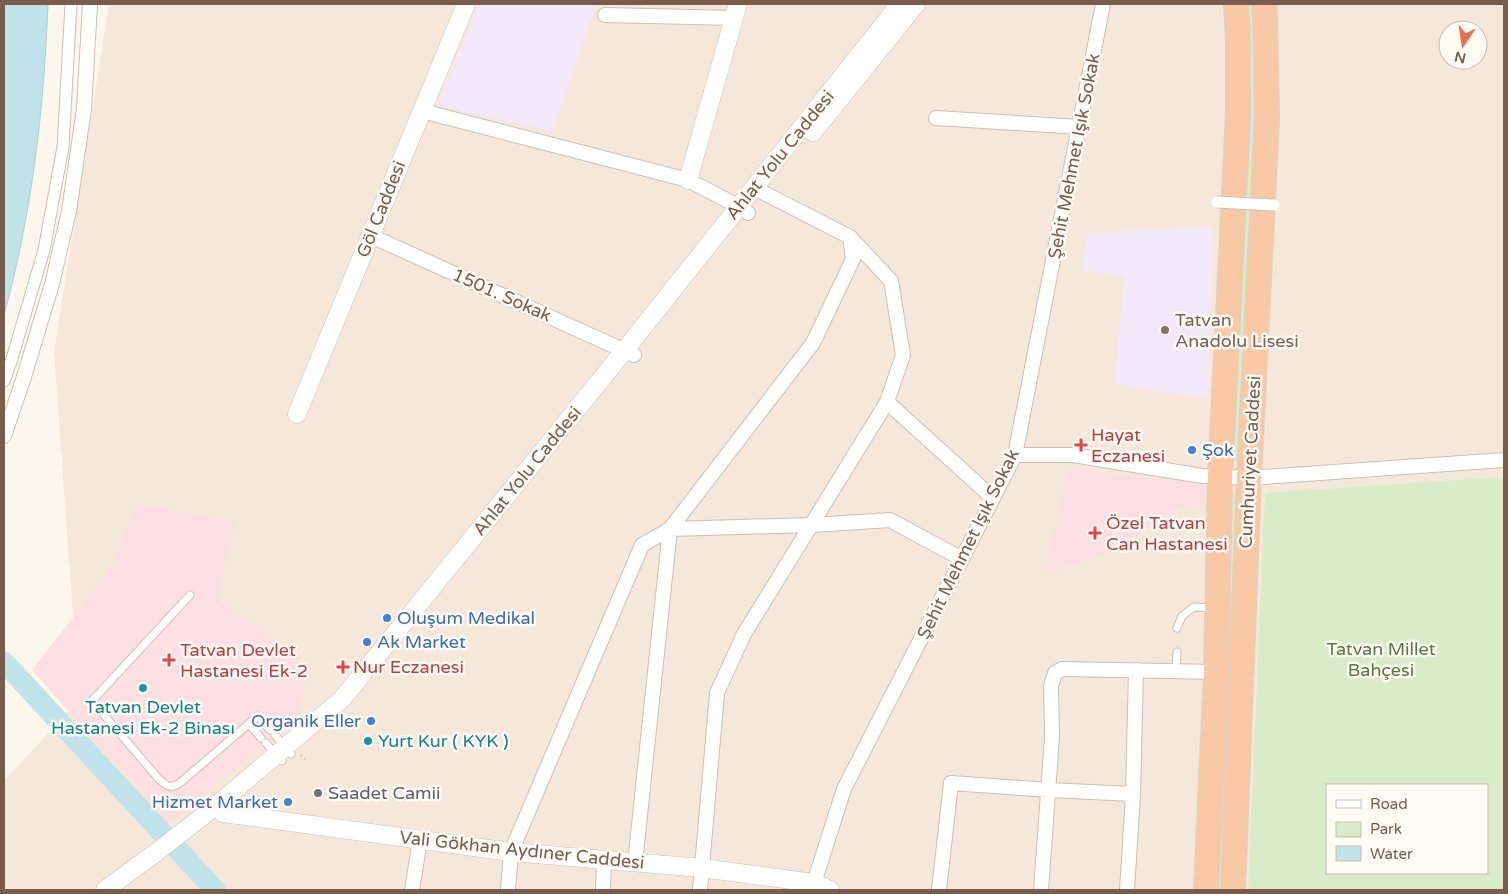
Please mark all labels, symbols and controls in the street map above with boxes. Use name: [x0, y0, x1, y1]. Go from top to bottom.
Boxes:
north arrow: [1438, 20, 1488, 70]
text: N: [1453, 48, 1468, 67]
street label: Şehit Mehmet Işık Sokak: [1043, 51, 1105, 261]
street label: Ahlat Yolu Caddesi: [721, 86, 839, 224]
street label: Göl Caddesi: [352, 157, 410, 261]
street label: 1501. Sokak: [449, 263, 555, 327]
place label: Tatvan Anadolu Lisesi: [1175, 309, 1299, 352]
marker: Tatvan Anadolu Lisesi: [1159, 324, 1171, 336]
street label: Cumhuriyet Caddesi: [1234, 375, 1266, 549]
street label: Ahlat Yolu Caddesi: [468, 402, 586, 540]
place label: Hayat Eczanesi: [1091, 424, 1165, 467]
marker: Hayat Eczanesi: [1075, 439, 1087, 451]
place label: Şok: [1202, 439, 1234, 461]
marker: Şok: [1186, 444, 1198, 456]
street label: Şehit Mehmet Işık Sokak: [912, 445, 1024, 643]
place label: Özel Tatvan Can Hastanesi: [1106, 512, 1228, 555]
marker: Özel Tatvan Can Hastanesi: [1088, 526, 1102, 540]
place label: Oluşum Medikal: [397, 607, 535, 629]
marker: Oluşum Medikal: [381, 612, 393, 624]
place label: Ak Market: [377, 631, 466, 653]
marker: Ak Market: [361, 636, 373, 648]
park label: Tatvan Millet Bahçesi: [1326, 638, 1436, 681]
place label: Tatvan Devlet Hastanesi Ek-2: [180, 639, 308, 682]
marker: Tatvan Devlet Hastanesi Ek-2: [162, 653, 176, 667]
place label: Nur Eczanesi: [353, 656, 464, 678]
marker: Nur Eczanesi: [337, 661, 349, 673]
marker: Tatvan Devlet Hastanesi Ek-2 Binası: [137, 682, 149, 694]
place label: Tatvan Devlet Hastanesi Ek-2 Binası: [51, 696, 235, 739]
place label: Organik Eller: [251, 710, 361, 732]
marker: Organik Eller: [365, 715, 377, 727]
place label: Yurt Kur ( KYK ): [378, 730, 509, 752]
marker: Yurt Kur ( KYK ): [362, 735, 374, 747]
place label: Saadet Camii: [328, 782, 441, 804]
legend: [1326, 784, 1488, 874]
marker: Saadet Camii: [312, 787, 324, 799]
place label: Hizmet Market: [152, 791, 278, 813]
text: Road: [1370, 795, 1408, 813]
marker: Hizmet Market: [282, 796, 294, 808]
text: Park: [1370, 820, 1402, 838]
street label: Vali Gökhan Aydıner Caddesi: [399, 826, 645, 874]
text: Water: [1370, 845, 1413, 863]

